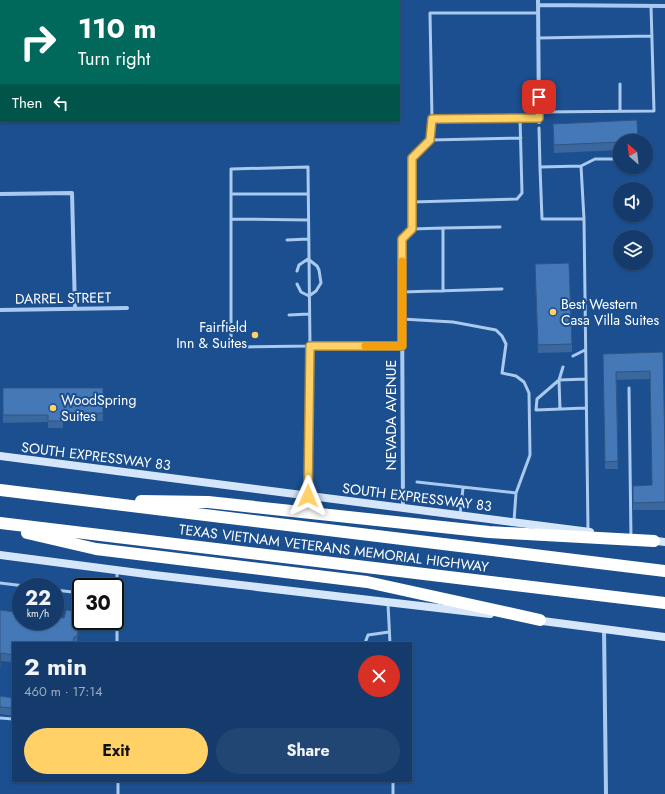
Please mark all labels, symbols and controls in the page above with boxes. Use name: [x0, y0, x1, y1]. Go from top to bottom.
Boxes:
text: 110 m: [78, 8, 156, 49]
icon: right: [12, 16, 64, 68]
text: Turn right: [78, 46, 150, 72]
pin: [522, 80, 556, 114]
icon: arrive: [528, 86, 550, 108]
text: Then: [12, 92, 42, 114]
icon: left: [50, 92, 72, 114]
north arrow: [613, 134, 653, 174]
map controls: [613, 134, 653, 270]
button: sound: [613, 182, 653, 222]
button: layers: [613, 230, 653, 270]
street label: DARREL STREET: [15, 287, 112, 309]
place label: Best Western Casa Villa Suites: [561, 294, 659, 330]
marker: Best Western Casa Villa Suites: [548, 307, 558, 317]
place label: Fairfield Inn & Suites: [176, 317, 247, 353]
marker: Fairfield Inn & Suites: [250, 330, 260, 340]
street label: NEVADA AVENUE: [381, 360, 401, 470]
place label: WoodSpring Suites: [61, 390, 136, 426]
marker: WoodSpring Suites: [48, 403, 58, 413]
street label: SOUTH EXPRESSWAY 83: [20, 437, 172, 475]
position arrow: [287, 475, 329, 517]
street label: SOUTH EXPRESSWAY 83: [341, 478, 493, 516]
street label: TEXAS VIETNAM VETERANS MEMORIAL HIGHWAY: [178, 519, 490, 577]
speed limit sign: 30: [72, 578, 124, 630]
text: 22: [25, 584, 51, 613]
text: km/h: [27, 606, 49, 621]
text: 2 min: [24, 649, 87, 684]
button: close: [358, 655, 400, 697]
text: 460 m · 17:14: [24, 682, 103, 701]
button: Exit: [24, 728, 208, 774]
button: Share: [216, 728, 400, 774]

